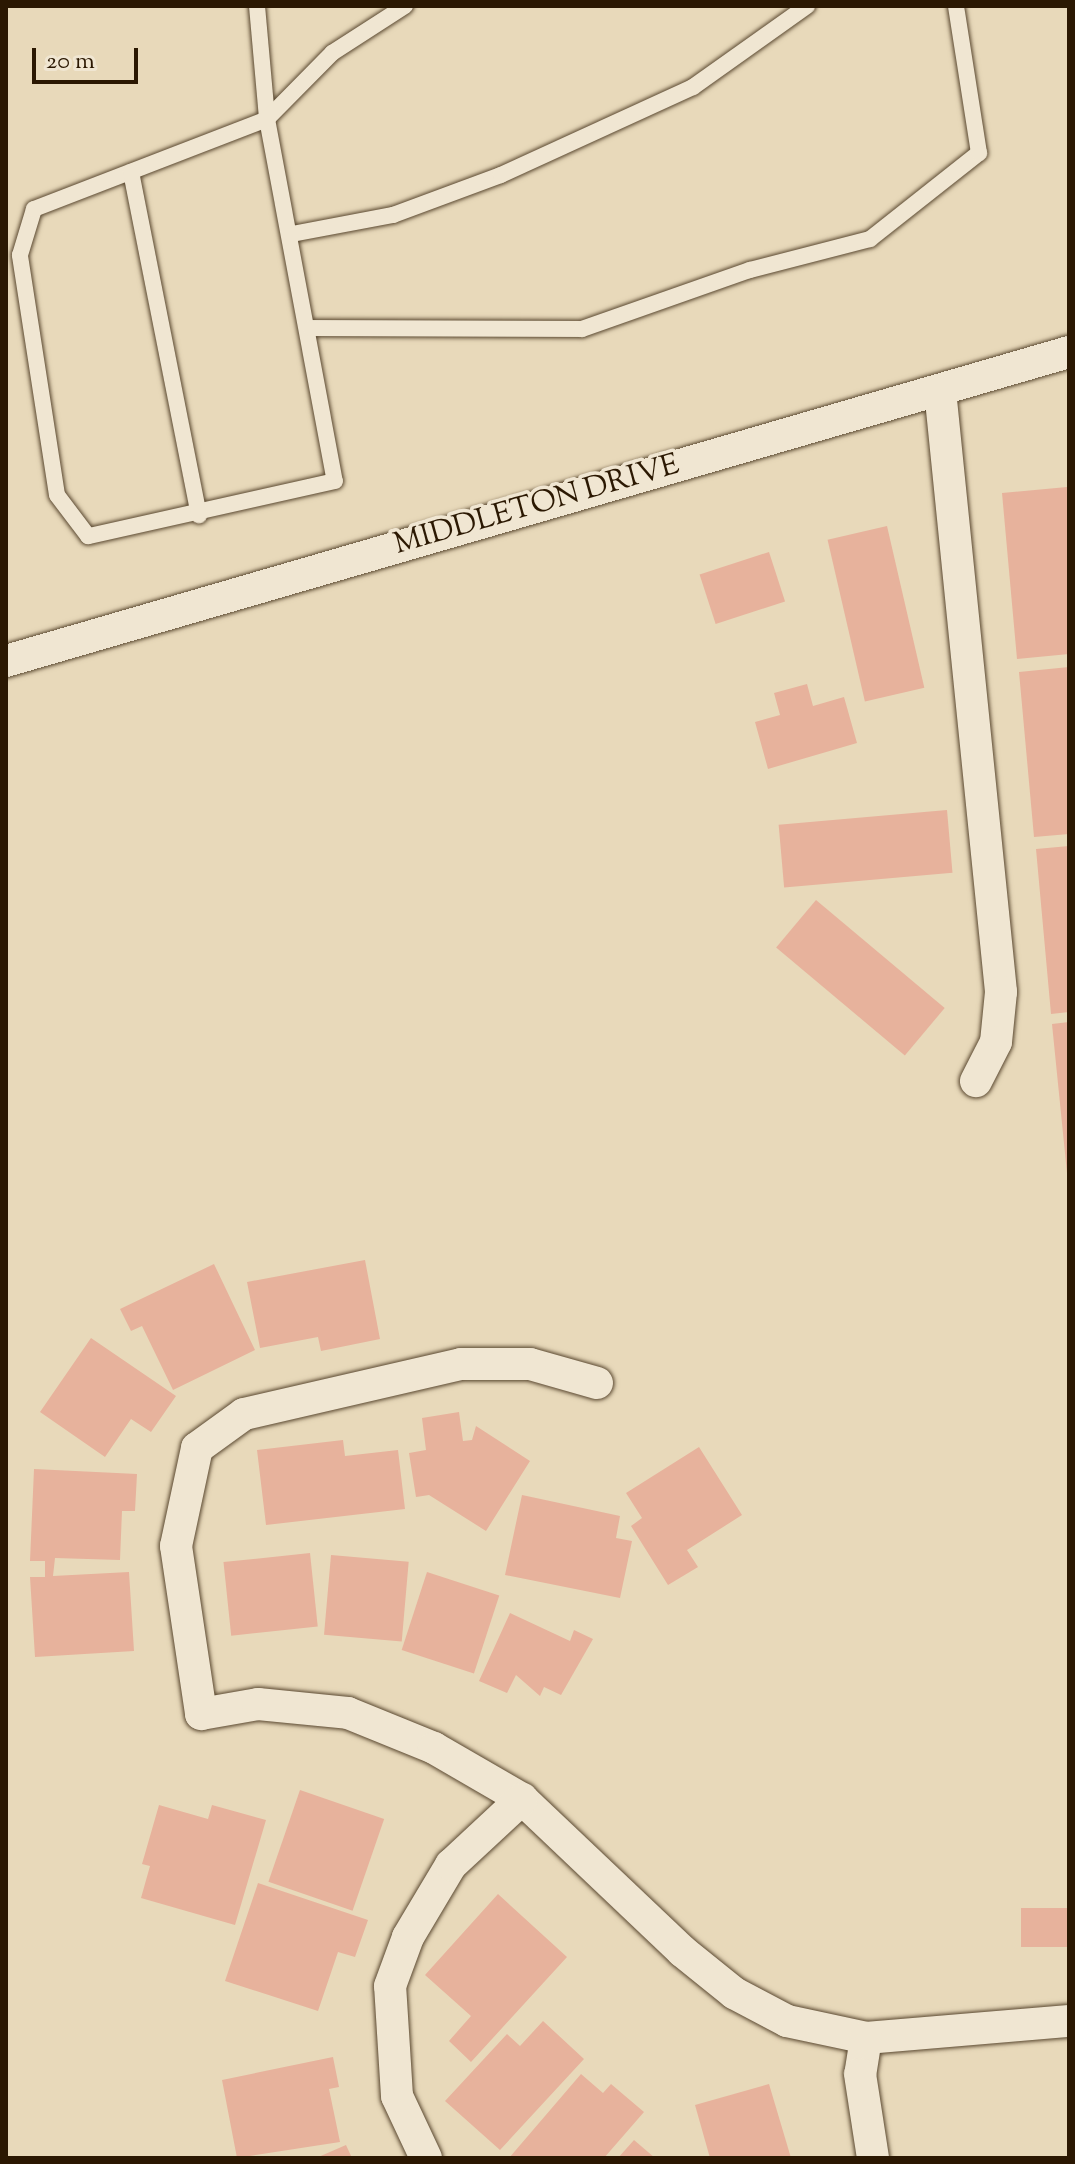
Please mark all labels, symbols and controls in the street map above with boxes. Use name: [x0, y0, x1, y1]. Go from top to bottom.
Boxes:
scale bar: [36, 32, 142, 82]
text: 20 m: [46, 45, 95, 79]
street label: MIDDLETON DRIVE: [390, 448, 684, 564]

